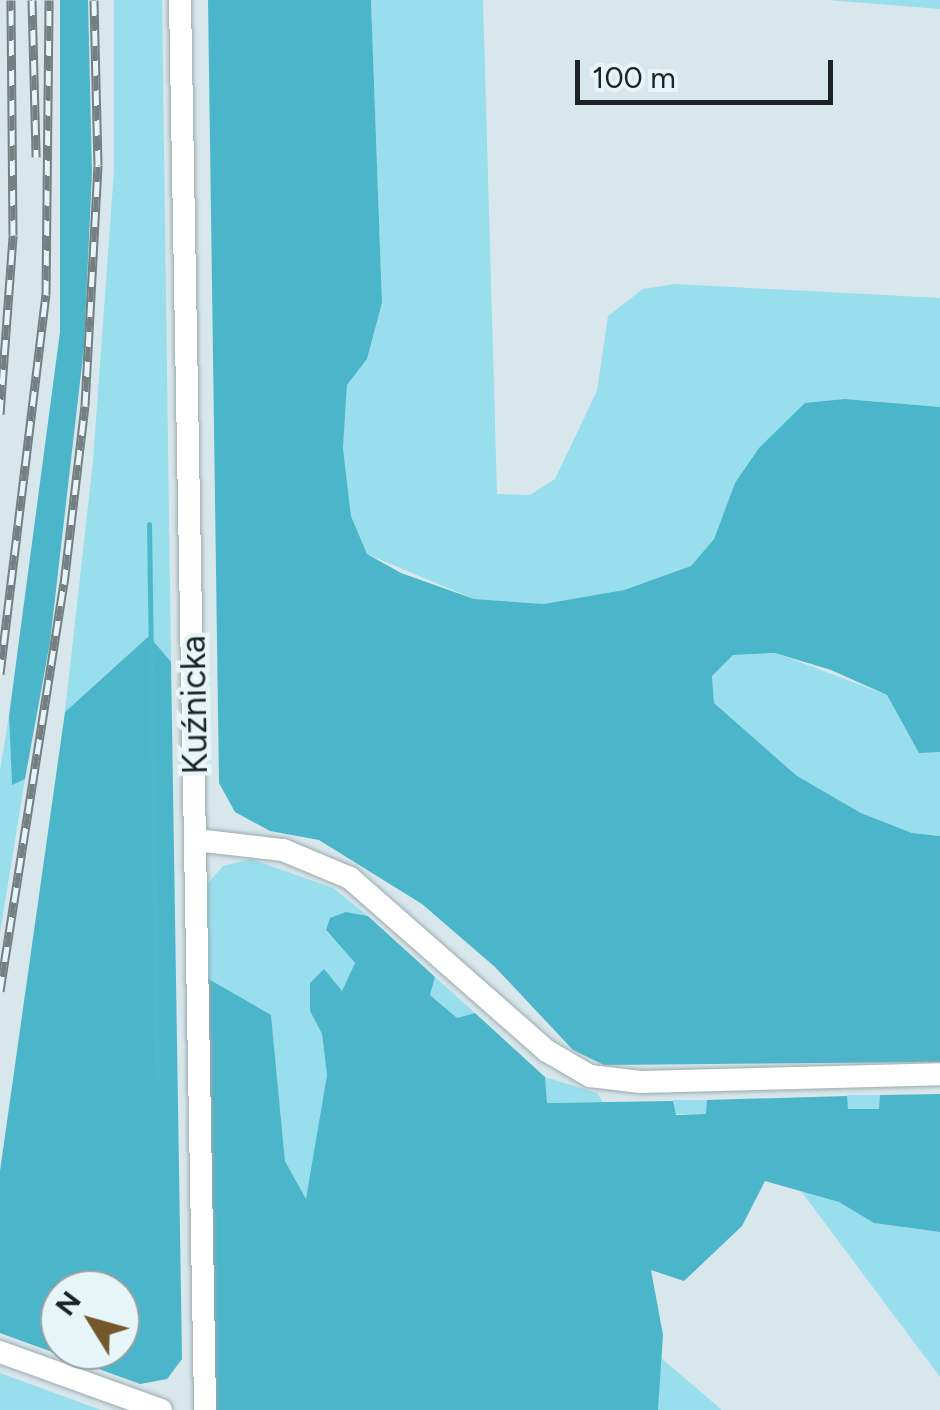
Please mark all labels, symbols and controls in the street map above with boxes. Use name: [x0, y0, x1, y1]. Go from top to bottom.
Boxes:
scale bar: [580, 40, 838, 102]
text: 100 m: [592, 59, 676, 96]
street label: Kuźnicka: [172, 635, 216, 775]
north arrow: [40, 1270, 140, 1370]
text: N: [48, 1284, 88, 1322]

